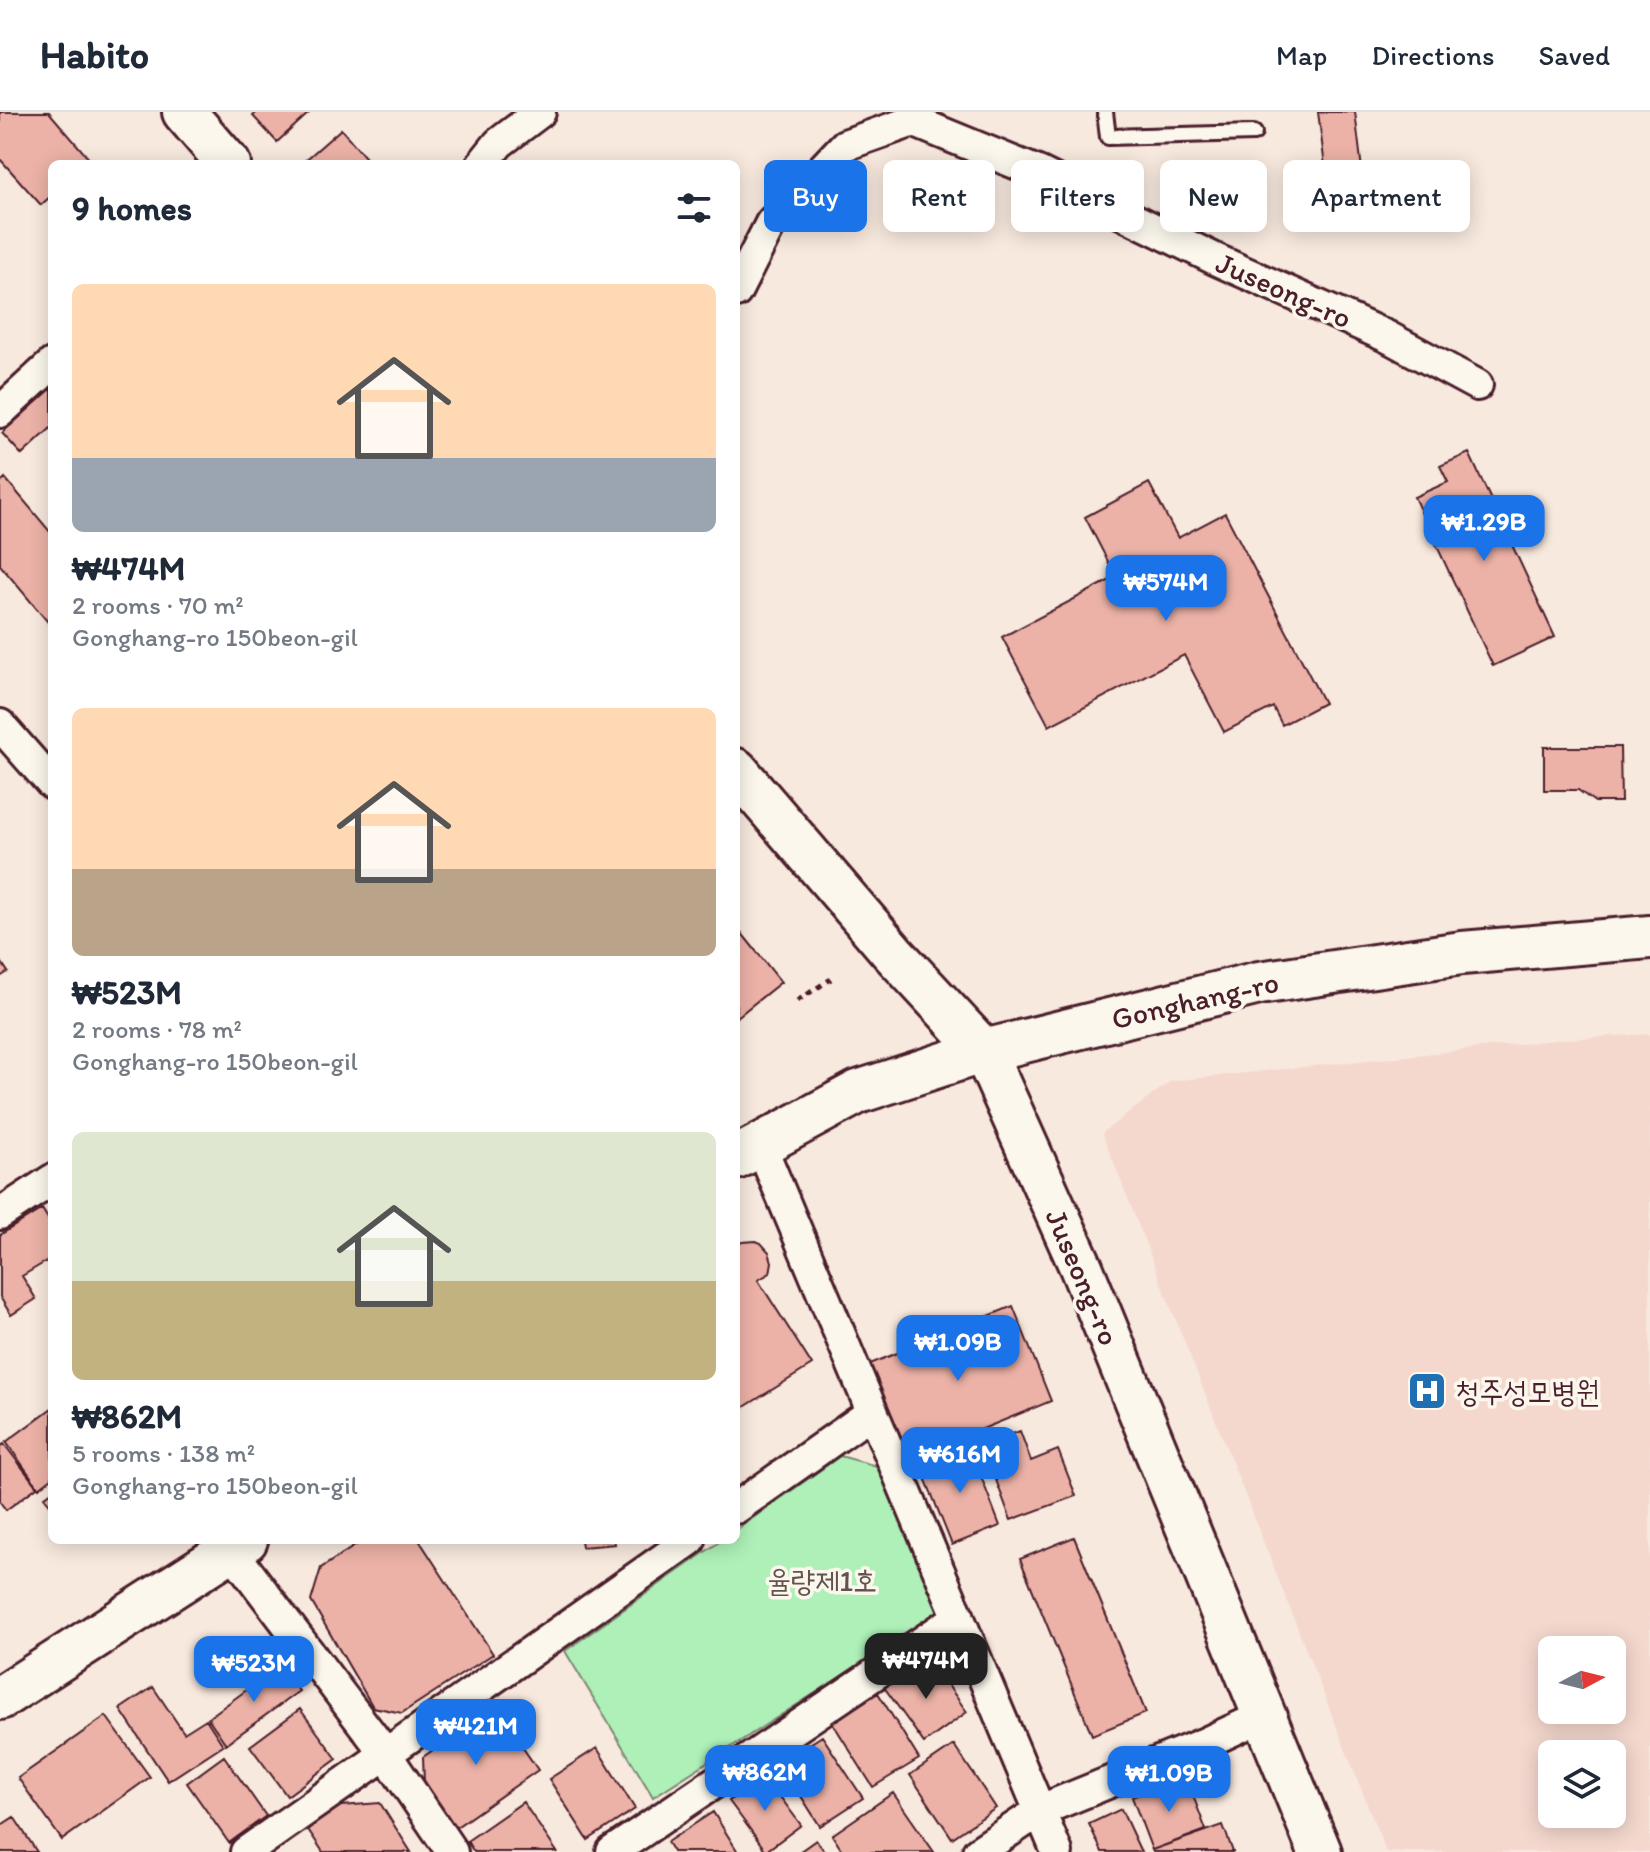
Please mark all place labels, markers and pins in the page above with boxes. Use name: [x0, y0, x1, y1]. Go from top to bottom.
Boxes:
pin: ₩1.29B: [1419, 495, 1549, 563]
pin: ₩574M: [1110, 555, 1222, 623]
pin: ₩1.09B: [893, 1315, 1023, 1383]
hospital icon: 청주성모병원: [1406, 1370, 1448, 1412]
place label: 청주성모병원: [1455, 1373, 1600, 1410]
pin: ₩616M: [904, 1427, 1016, 1495]
pin: ₩474M: [870, 1633, 982, 1701]
pin: ₩523M: [198, 1636, 310, 1704]
pin: ₩421M: [420, 1699, 532, 1767]
pin: ₩862M: [709, 1745, 821, 1813]
pin: ₩1.09B: [1104, 1746, 1234, 1814]

